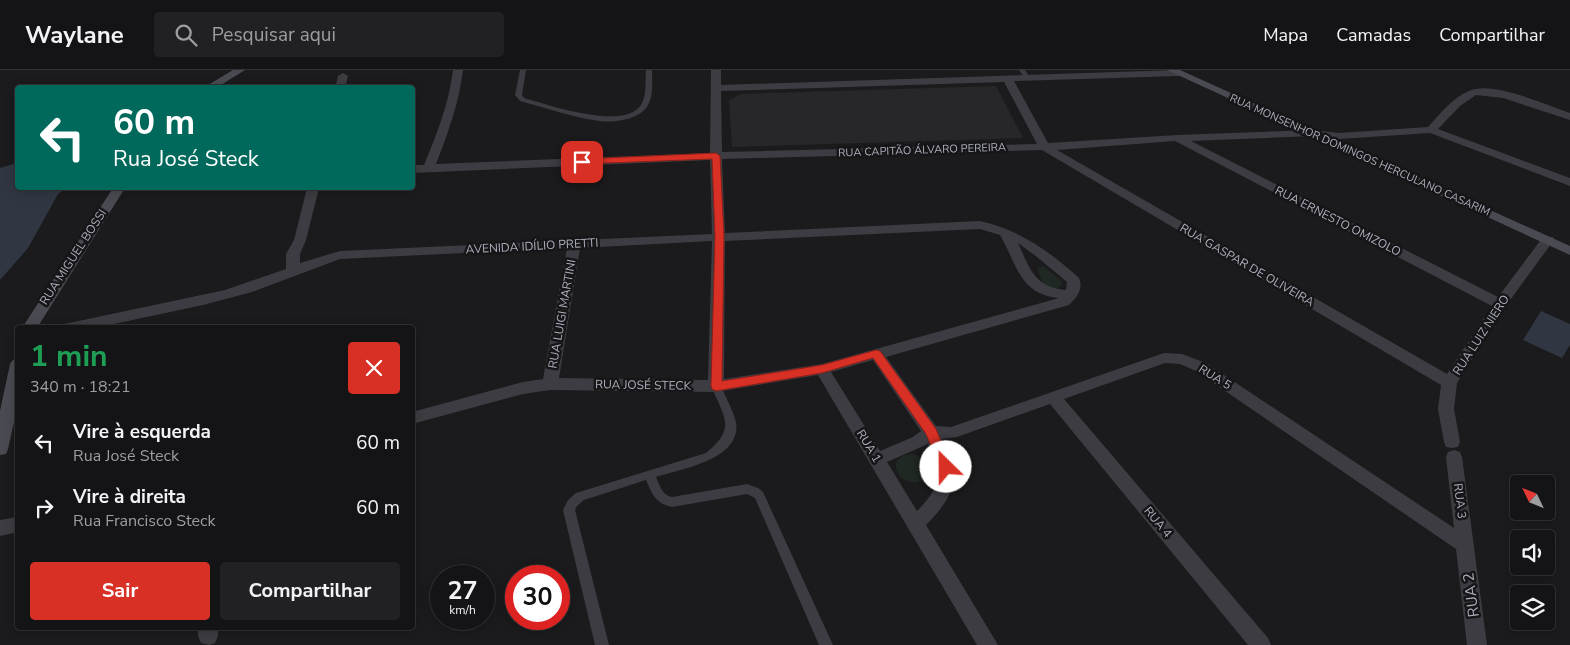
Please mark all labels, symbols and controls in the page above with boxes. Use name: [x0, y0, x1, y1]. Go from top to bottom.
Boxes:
search box: [154, 12, 504, 57]
text: Waylane: [25, 19, 124, 51]
icon: search: [172, 21, 200, 49]
text: Pesquisar aqui: [212, 22, 336, 48]
text: Mapa: [1263, 23, 1308, 47]
text: Camadas: [1336, 23, 1411, 47]
text: Compartilhar: [1439, 23, 1545, 47]
street label: RUA MONSENHOR DOMINGOS HERCULANO CASARIM: [1227, 90, 1493, 220]
text: 60 m: [113, 99, 195, 146]
icon: left: [30, 105, 95, 170]
street label: RUA CAPITÃO ÁLVARO PEREIRA: [838, 139, 1006, 160]
pin: [561, 141, 603, 183]
text: Rua José Steck: [113, 144, 259, 174]
icon: arrive: [568, 148, 596, 176]
street label: RUA ERNESTO OMIZOLO: [1272, 182, 1404, 260]
street label: RUA MIGUEL BOSSI: [36, 206, 110, 308]
street label: RUA GASPAR DE OLIVEIRA: [1177, 220, 1317, 310]
street label: AVENIDA IDÍLIO PRETTI: [465, 235, 599, 257]
street label: RUA LUIGI MARTINI: [545, 258, 579, 370]
street label: RUA LUIZ NIERO: [1449, 292, 1513, 378]
text: 1 min: [30, 336, 108, 377]
button: close: [348, 342, 400, 394]
street label: RUA 5: [1196, 361, 1234, 393]
text: 340 m · 18:21: [30, 376, 131, 398]
street label: RUA JOSÉ STECK: [595, 376, 692, 394]
text: Vire à esquerda: [73, 419, 211, 445]
street label: RUA 1: [853, 427, 885, 465]
icon: left: [30, 429, 58, 457]
text: 60 m: [356, 430, 400, 456]
position arrow: [919, 440, 971, 492]
text: Rua José Steck: [73, 445, 179, 467]
north arrow: [1510, 475, 1555, 520]
map controls: [1510, 475, 1555, 630]
street label: RUA 3: [1450, 482, 1470, 520]
text: Vire à direita: [73, 484, 186, 510]
icon: right: [30, 494, 58, 522]
text: 60 m: [356, 495, 400, 521]
street label: RUA 4: [1140, 503, 1176, 541]
text: Rua Francisco Steck: [73, 510, 215, 532]
button: sound: [1510, 530, 1555, 575]
button: Sair: [30, 562, 210, 620]
button: Compartilhar: [220, 562, 400, 620]
speed limit sign: 30: [505, 565, 570, 630]
street label: RUA 2: [1458, 572, 1484, 618]
text: 27: [447, 574, 478, 608]
button: layers: [1510, 585, 1555, 630]
text: km/h: [449, 602, 476, 618]

